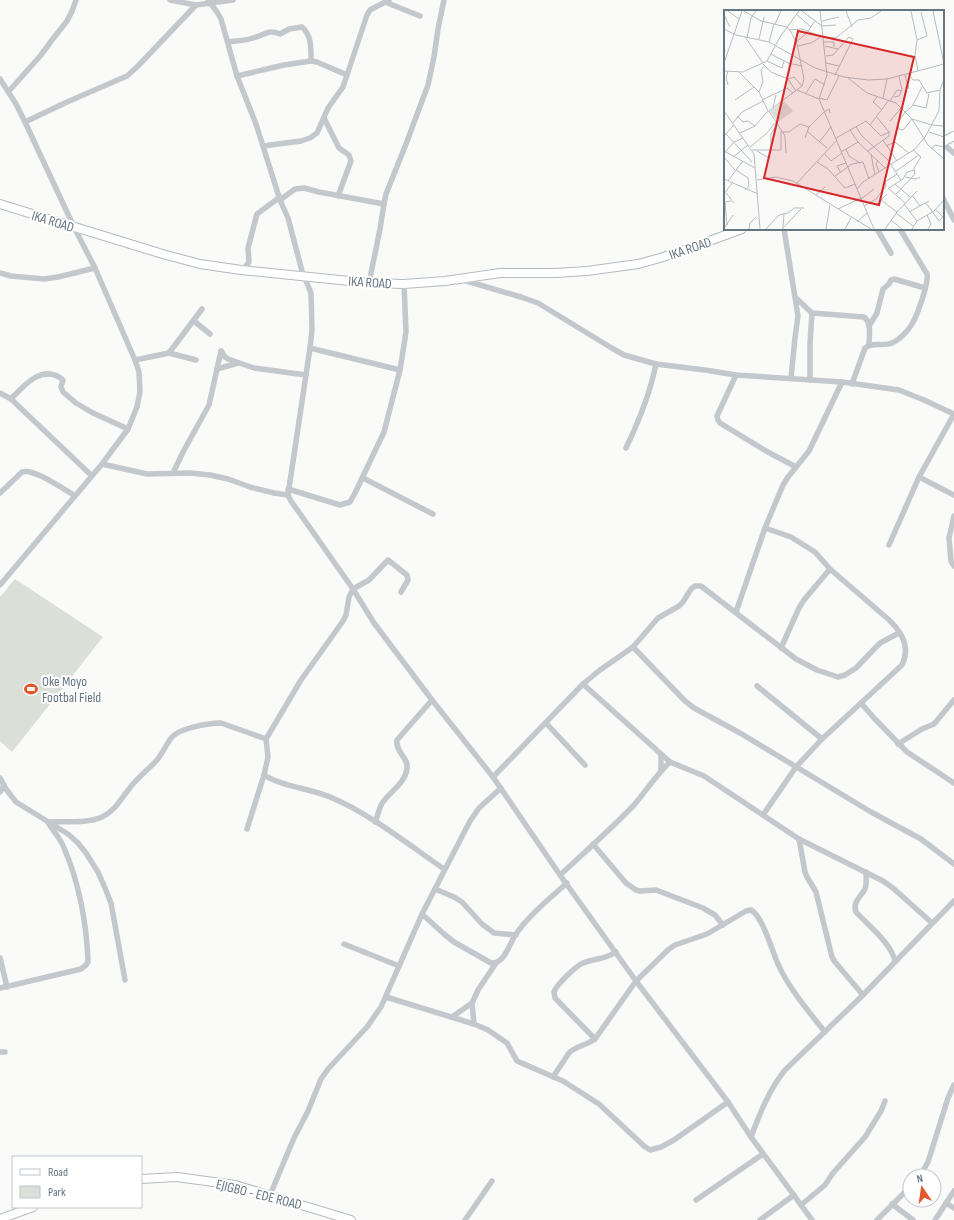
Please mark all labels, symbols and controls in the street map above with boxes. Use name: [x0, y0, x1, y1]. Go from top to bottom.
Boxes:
inset map: [724, 10, 944, 230]
street label: IKA ROAD: [30, 207, 76, 236]
street label: IKA ROAD: [667, 233, 714, 264]
street label: IKA ROAD: [348, 273, 392, 293]
place label: Oke Moyo Footbal Field: [42, 673, 101, 706]
sports icon: Oke Moyo Footbal Field: [23, 681, 39, 697]
legend: [12, 1156, 142, 1208]
text: Road: [48, 1165, 68, 1180]
north arrow: [902, 1168, 942, 1208]
text: N: [916, 1172, 924, 1186]
street label: EJIGBO - EDE ROAD: [214, 1176, 304, 1213]
text: Park: [48, 1185, 66, 1200]

